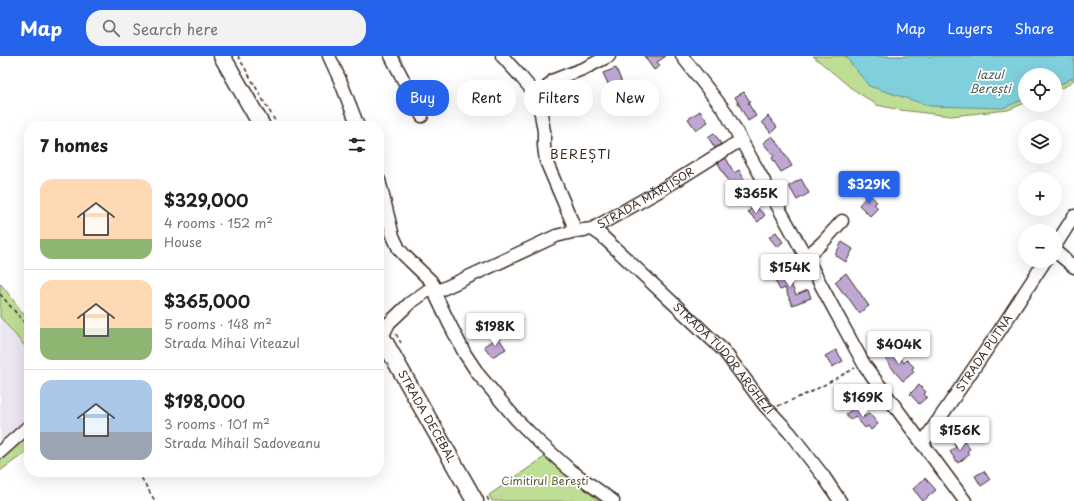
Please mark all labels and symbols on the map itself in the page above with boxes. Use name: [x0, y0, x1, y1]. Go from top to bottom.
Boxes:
water label: Iazul Berești: [969, 65, 1012, 97]
district label: BEREȘTI: [550, 144, 612, 163]
street label: STRADA MĂRȚIȘOR: [594, 163, 697, 233]
pin: $329K: [841, 171, 897, 205]
pin: $365K: [728, 180, 784, 214]
pin: $154K: [762, 254, 818, 288]
street label: STRADA TUDOR ARGHEZI: [669, 298, 778, 418]
street label: STRADA PUTNA: [951, 310, 1016, 395]
pin: $198K: [467, 313, 523, 347]
pin: $404K: [871, 331, 927, 365]
street label: STRADA DECEBAL: [394, 367, 460, 466]
pin: $169K: [835, 384, 891, 418]
pin: $156K: [932, 417, 988, 451]
park label: Cimitirul Berești: [501, 472, 589, 489]

